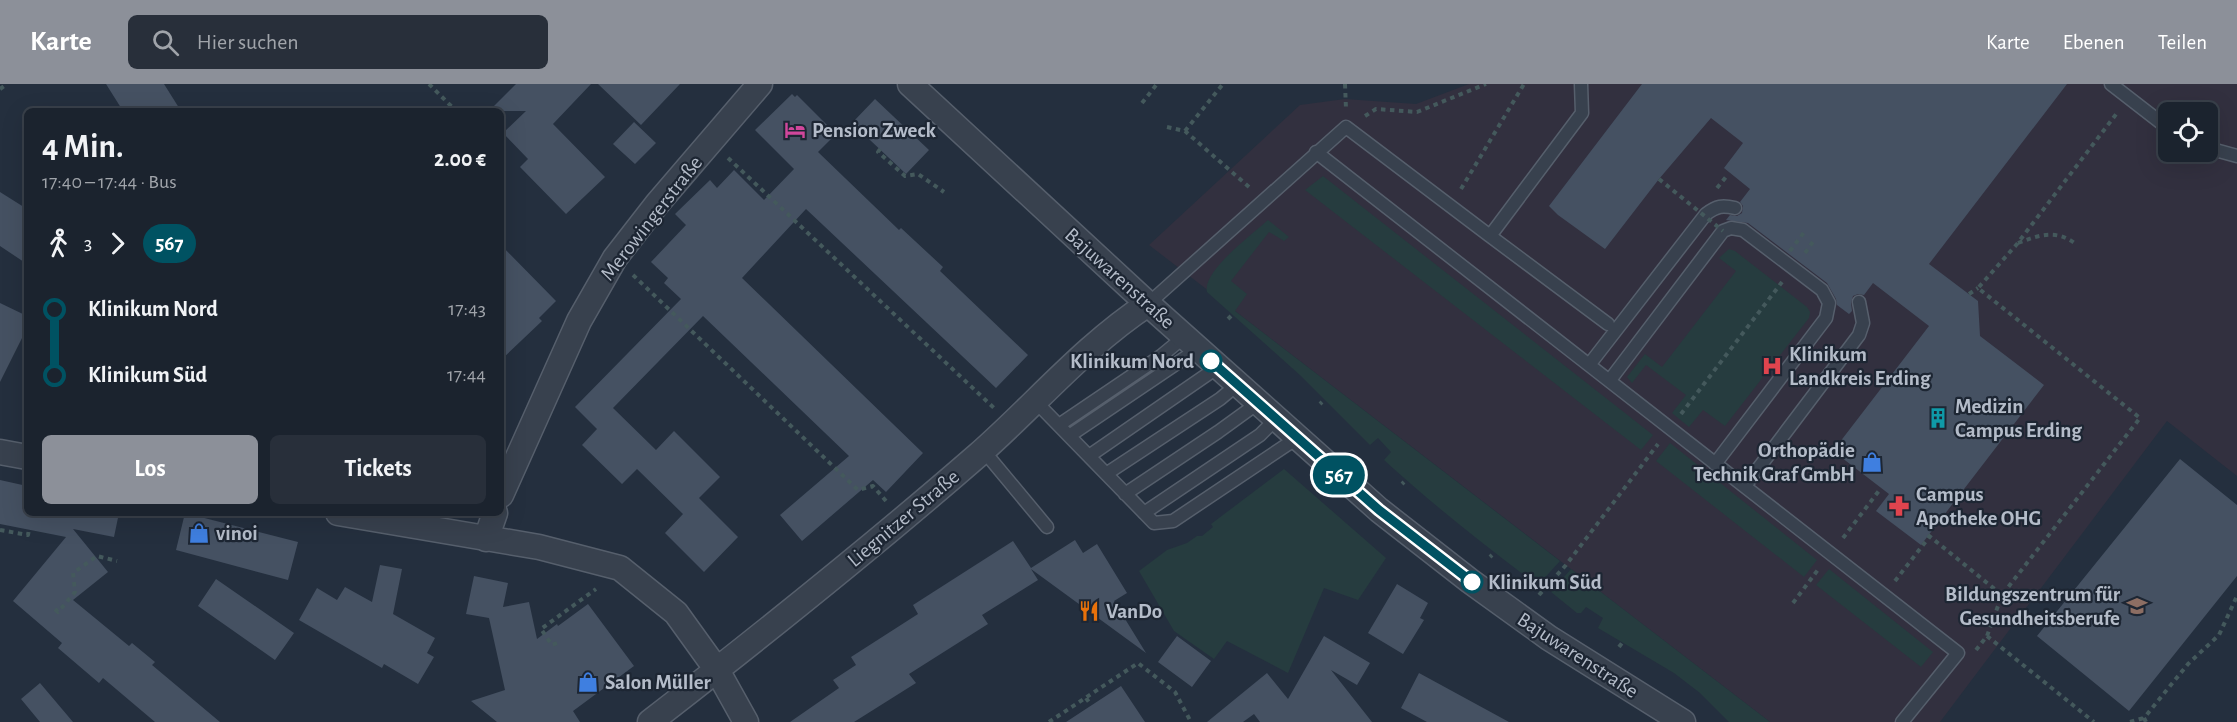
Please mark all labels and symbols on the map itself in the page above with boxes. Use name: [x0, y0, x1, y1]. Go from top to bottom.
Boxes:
hotel icon: Pension Zweck: [783, 118, 807, 142]
place label: Pension Zweck: [812, 120, 936, 141]
street label: Merowingerstraße: [597, 152, 706, 284]
street label: Bajuwarenstraße: [1061, 224, 1179, 333]
place label: Klinikum Landkreis Erding: [1789, 344, 1931, 389]
marker: Klinikum Nord: [1200, 350, 1222, 372]
place label: Klinikum Nord: [1070, 351, 1194, 372]
hospital icon: Klinikum Landkreis Erding: [1760, 354, 1784, 378]
place label: Medizin Campus Erding: [1955, 396, 2082, 441]
building icon: Medizin Campus Erding: [1926, 406, 1950, 430]
place label: Orthopädie Technik Graf GmbH: [1693, 440, 1855, 485]
shop icon: Orthopädie Technik Graf GmbH: [1860, 450, 1884, 474]
line badge: 567: [1304, 456, 1374, 494]
street label: Liegnitzer Straße: [843, 466, 963, 571]
place label: Campus Apotheke OHG: [1916, 484, 2041, 529]
pharmacy icon: Campus Apotheke OHG: [1887, 494, 1911, 518]
shop icon: vinoi: [187, 521, 211, 545]
place label: vinoi: [216, 523, 258, 544]
marker: Klinikum Süd: [1461, 571, 1483, 593]
place label: Klinikum Süd: [1488, 572, 1602, 593]
place label: Bildungszentrum für Gesundheitsberufe: [1945, 584, 2121, 629]
school or university icon: Bildungszentrum für Gesundheitsberufe: [2125, 594, 2149, 618]
restaurant icon: VanDo: [1077, 599, 1101, 623]
place label: VanDo: [1106, 601, 1162, 622]
street label: Bajuwarenstraße: [1513, 609, 1642, 702]
shop icon: Salon Müller: [576, 670, 600, 694]
place label: Salon Müller: [605, 672, 712, 693]

